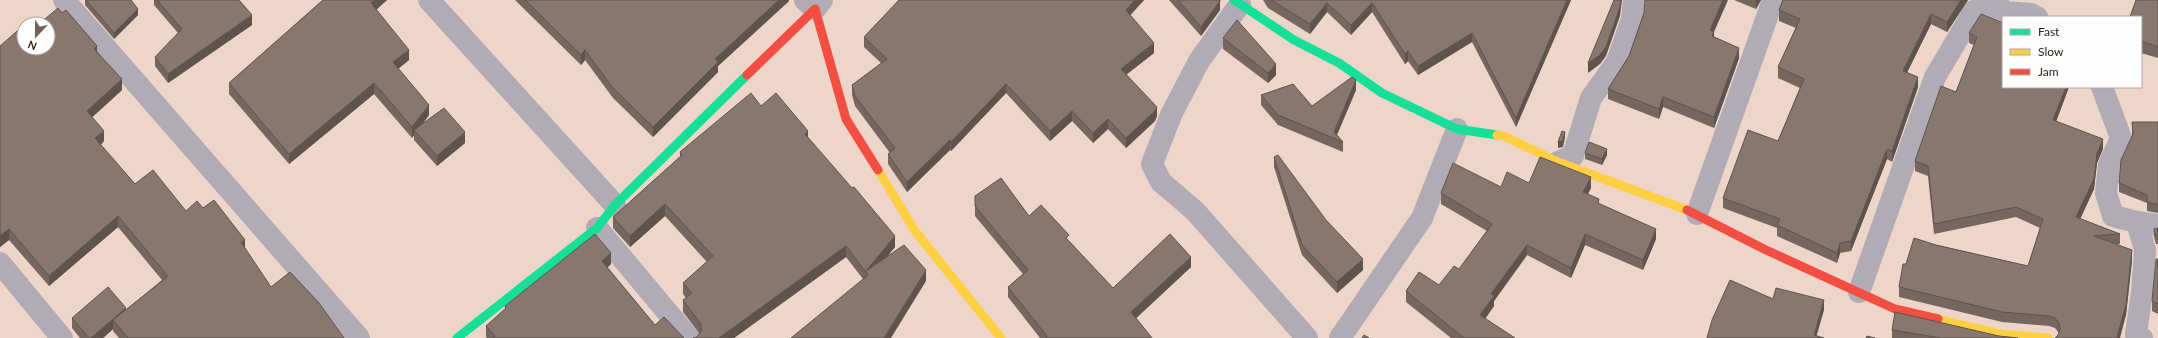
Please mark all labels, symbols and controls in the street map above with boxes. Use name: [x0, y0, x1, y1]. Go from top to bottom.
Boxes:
north arrow: [16, 16, 56, 56]
legend: [2002, 16, 2142, 88]
text: Fast: [2038, 24, 2060, 39]
text: N: [26, 38, 38, 53]
text: Slow: [2038, 44, 2064, 59]
text: Jam: [2038, 64, 2059, 79]

